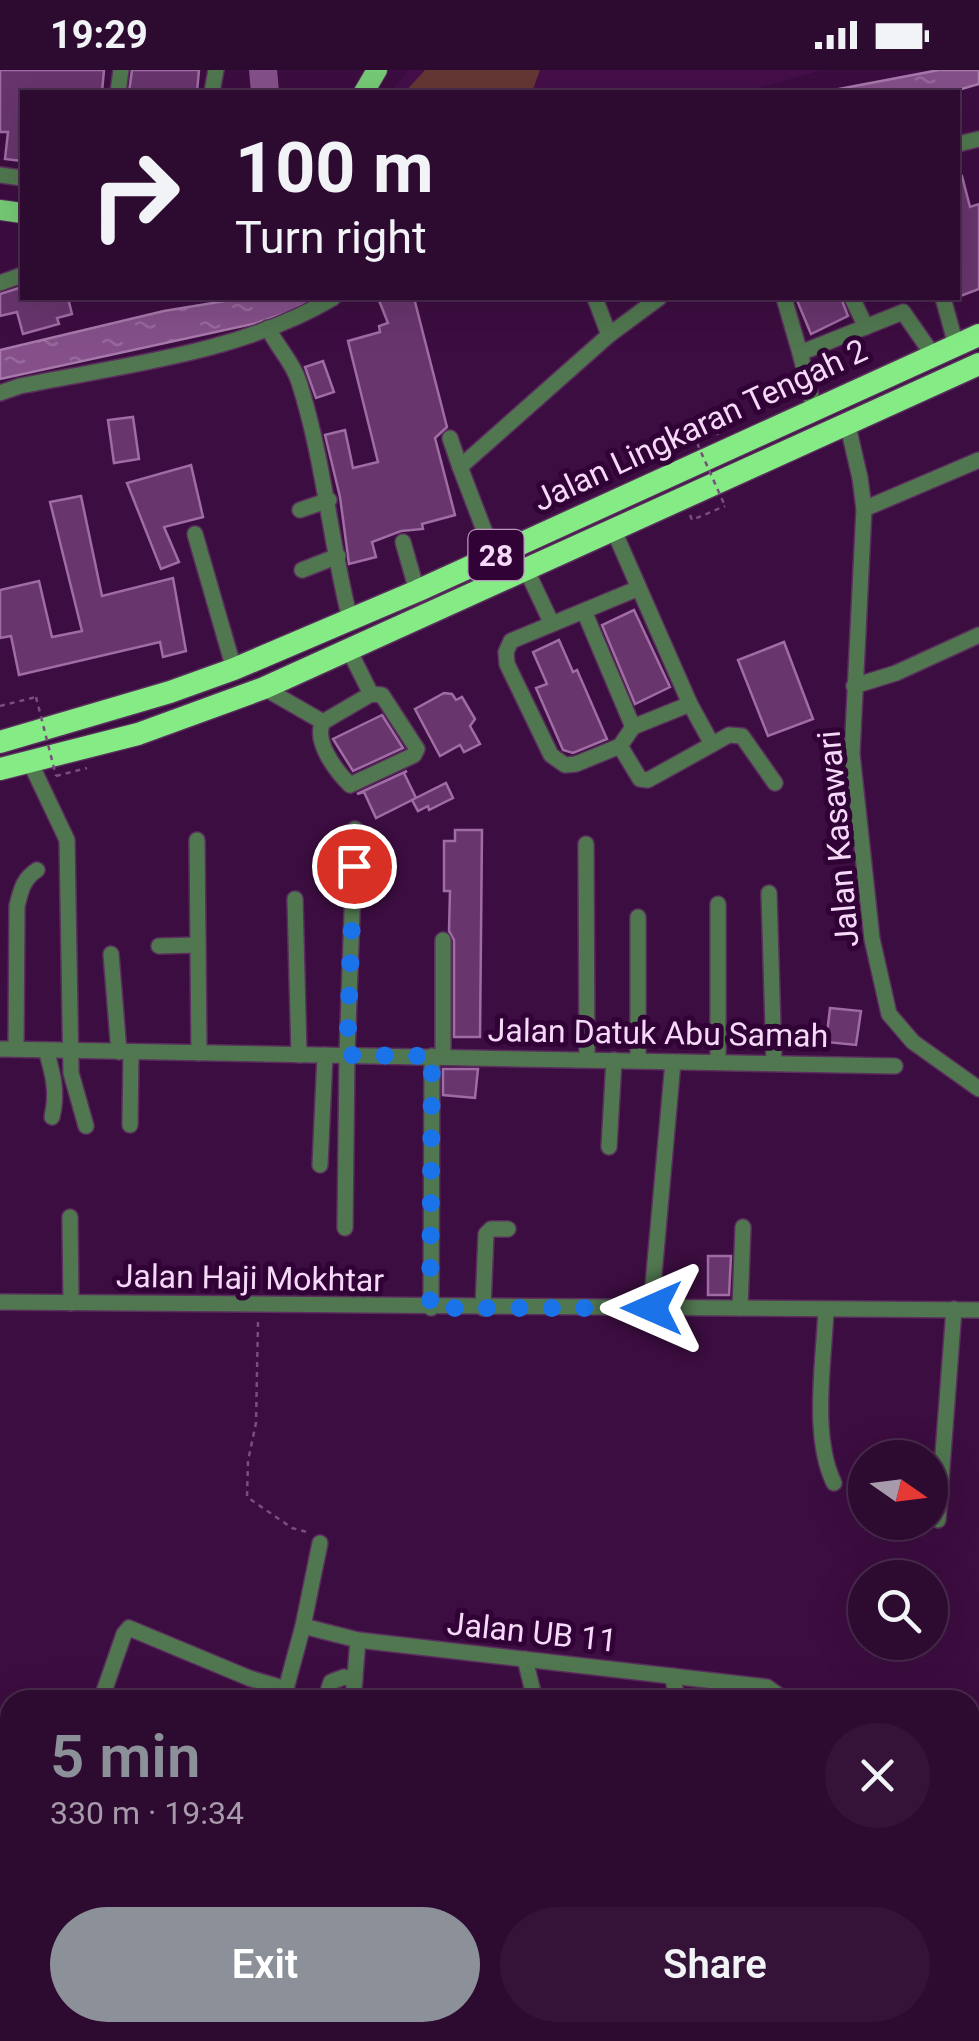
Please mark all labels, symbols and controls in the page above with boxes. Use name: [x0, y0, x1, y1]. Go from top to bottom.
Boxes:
text: 19:29: [50, 13, 148, 57]
text: 100 m: [235, 127, 434, 209]
icon: right: [70, 130, 200, 260]
text: Turn right: [235, 211, 427, 264]
street label: Jalan Lingkaran Tengah 2: [527, 331, 873, 519]
road number: 28: [468, 530, 524, 580]
street label: Jalan Kasawari: [810, 729, 866, 949]
pin: [312, 824, 397, 909]
icon: arrive: [327, 839, 382, 894]
street label: Jalan Datuk Abu Samah: [487, 1011, 829, 1055]
position arrow: [600, 1256, 704, 1360]
street label: Jalan Haji Mokhtar: [116, 1257, 385, 1299]
north arrow: [848, 1440, 948, 1540]
map controls: [848, 1440, 948, 1660]
button: search: [848, 1560, 948, 1660]
street label: Jalan UB 11: [445, 1604, 619, 1660]
text: 5 min: [50, 1721, 200, 1792]
button: close: [825, 1723, 930, 1828]
text: 330 m · 19:34: [50, 1794, 244, 1832]
button: Exit: [50, 1907, 480, 2022]
button: Share: [500, 1907, 930, 2022]

